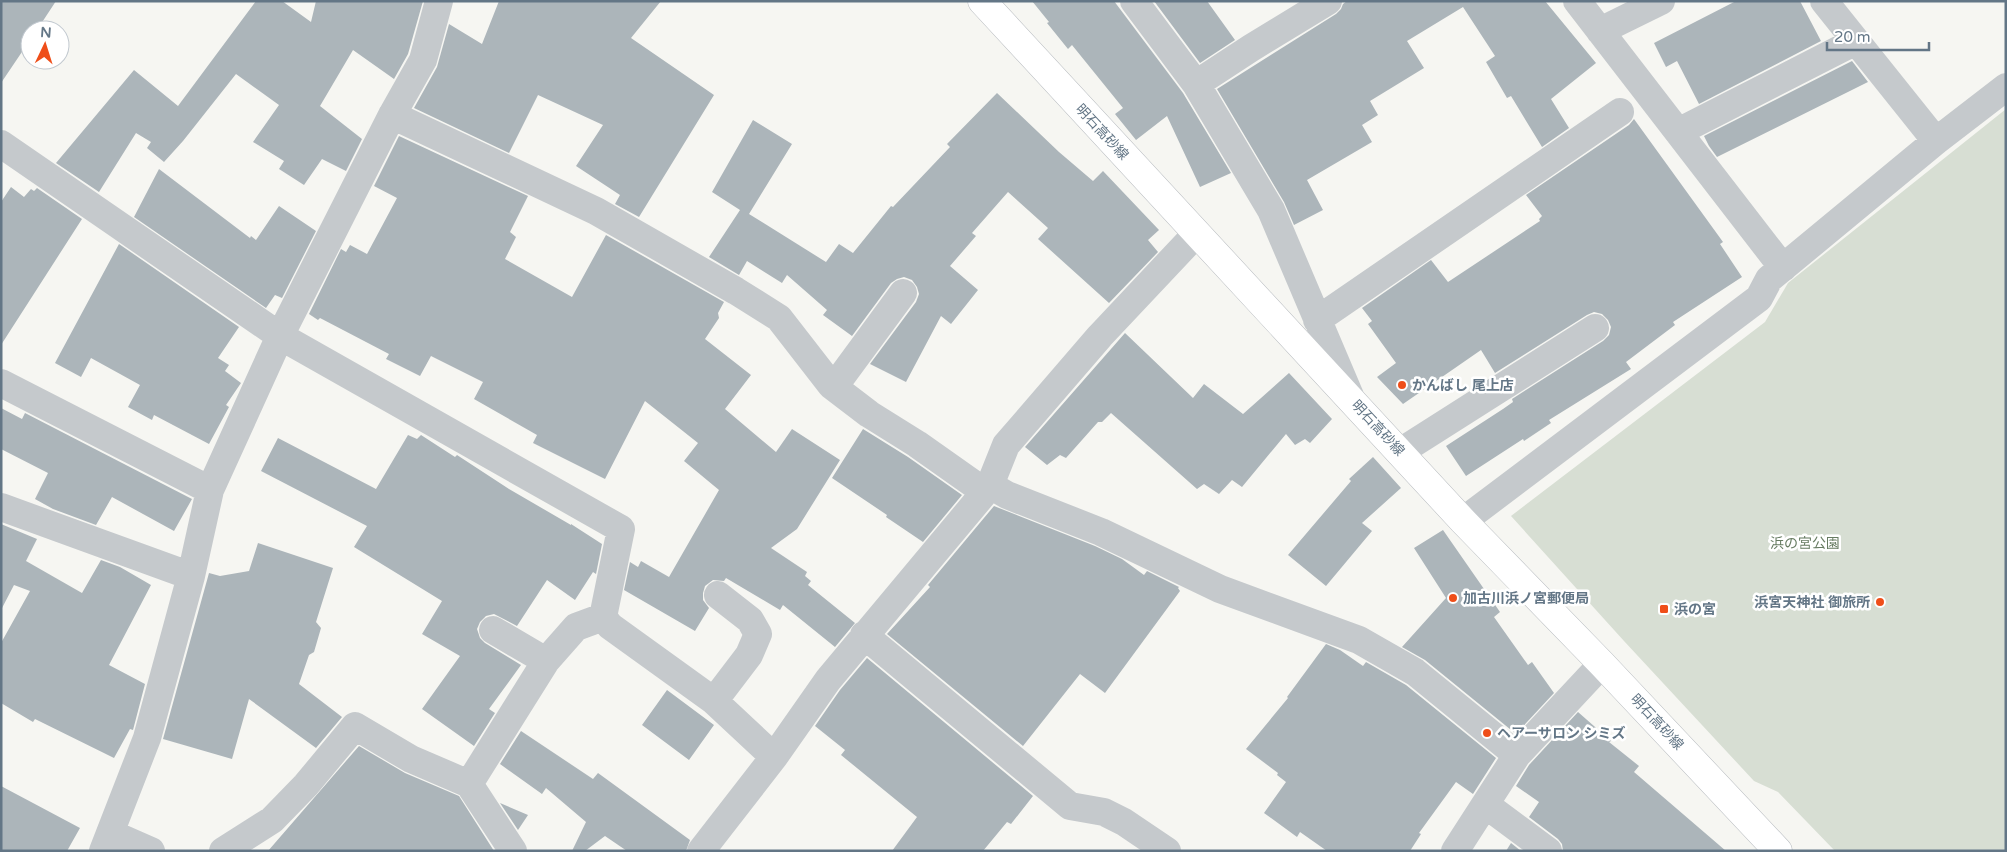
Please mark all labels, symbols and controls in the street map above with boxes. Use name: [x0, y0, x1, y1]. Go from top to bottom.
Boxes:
north arrow: [20, 20, 70, 70]
scale bar: [1827, 20, 1930, 52]
text: N: [40, 24, 52, 41]
text: 20 m: [1834, 28, 1871, 46]
street label: 明石高砂線: [1072, 101, 1132, 163]
place label: かんばし 尾上店: [1412, 377, 1514, 394]
marker: かんばし 尾上店: [1396, 379, 1408, 391]
street label: 明石高砂線: [1348, 397, 1408, 459]
park label: 浜の宮公園: [1770, 535, 1840, 552]
place label: 加古川浜ノ宮郵便局: [1463, 590, 1589, 607]
marker: 加古川浜ノ宮郵便局: [1447, 592, 1459, 604]
place label: 浜宮天神社 御旅所: [1754, 594, 1870, 611]
marker: 浜宮天神社 御旅所: [1874, 596, 1886, 608]
place label: 浜の宮: [1674, 601, 1716, 618]
marker: 浜の宮: [1658, 603, 1670, 615]
street label: 明石高砂線: [1627, 691, 1687, 753]
place label: ヘアーサロン シミズ: [1497, 725, 1626, 742]
marker: ヘアーサロン シミズ: [1481, 727, 1493, 739]

